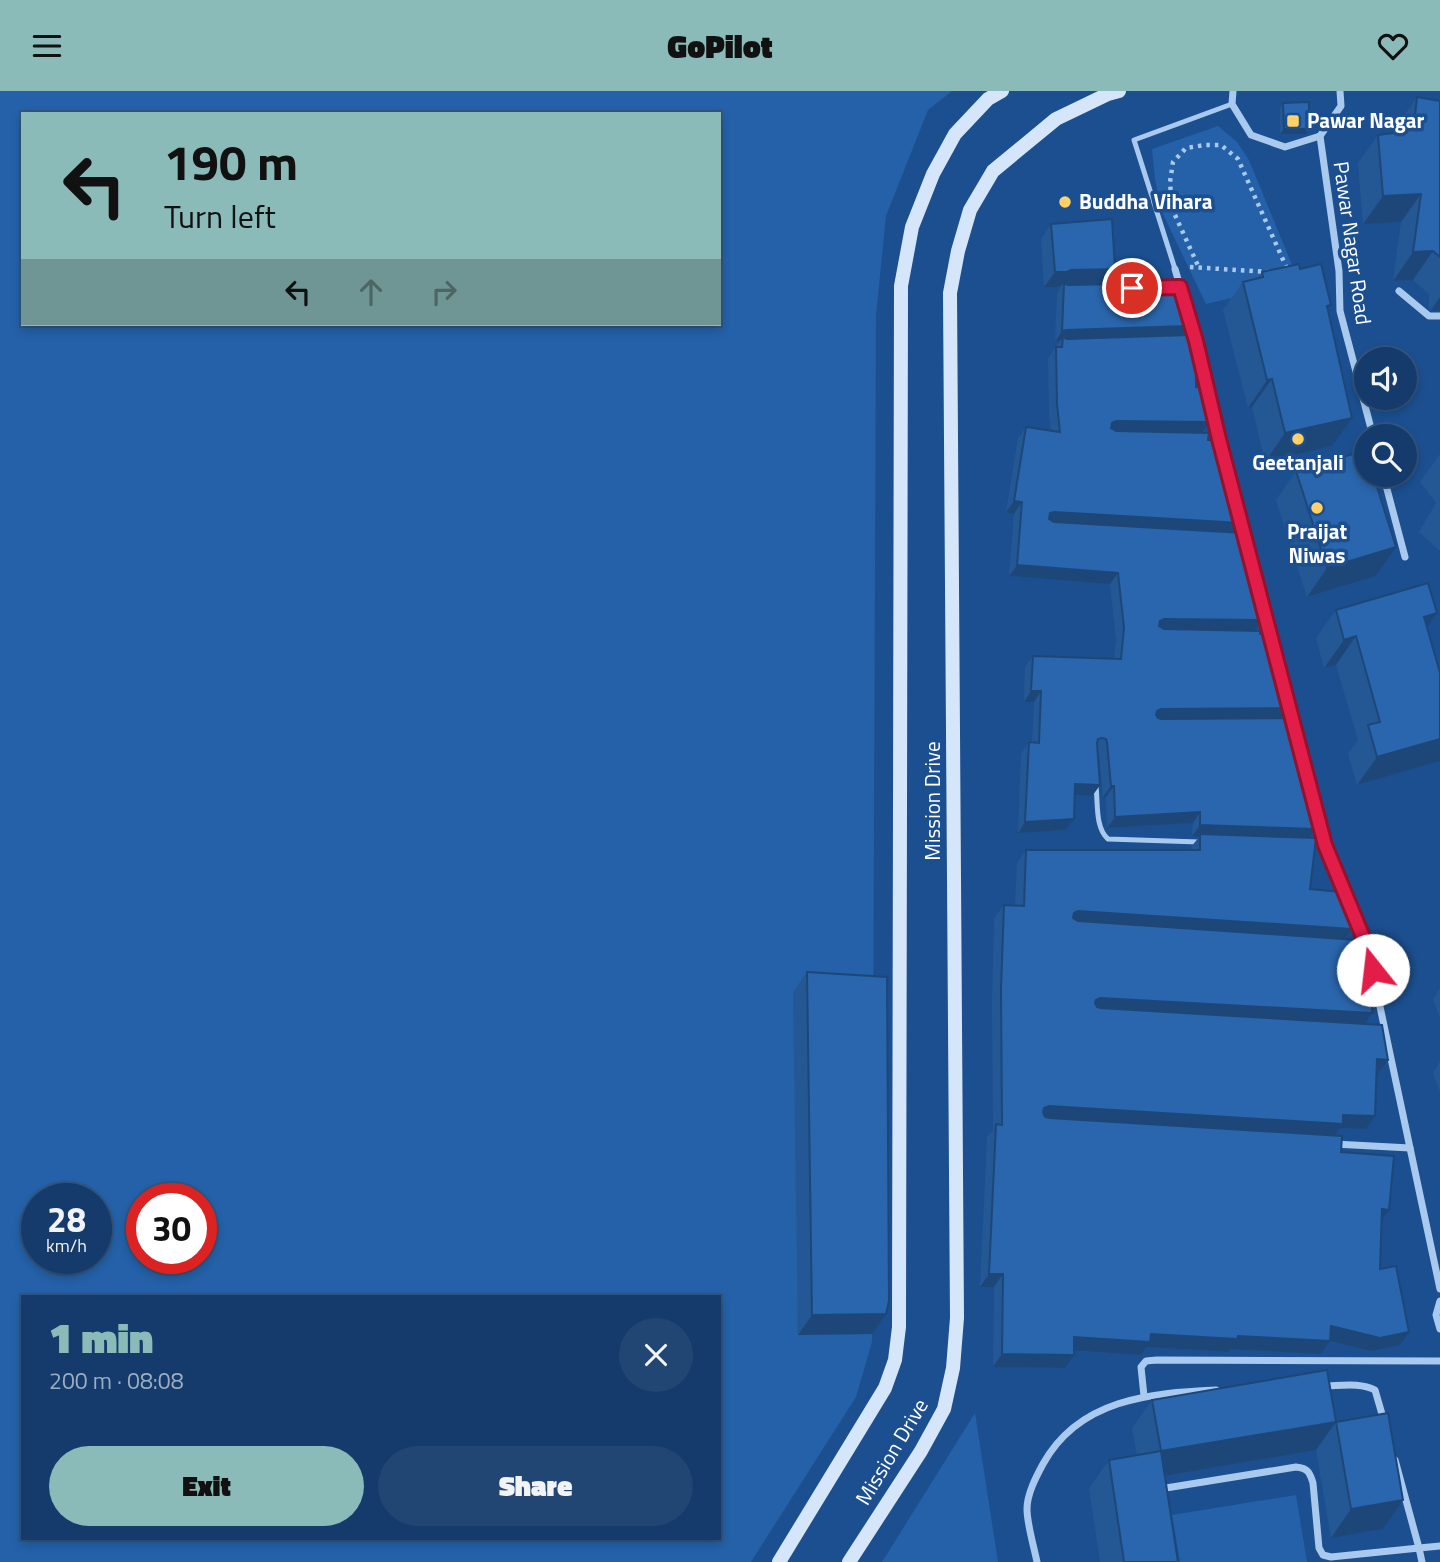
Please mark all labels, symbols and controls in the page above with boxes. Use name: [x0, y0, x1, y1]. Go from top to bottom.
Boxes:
text: GoPilot: [667, 22, 773, 70]
icon: menu: [28, 27, 66, 65]
icon: heart: [1374, 27, 1412, 65]
place label: Pawar Nagar: [1307, 104, 1425, 136]
marker: Pawar Nagar: [1285, 113, 1301, 129]
text: 190 m: [164, 124, 298, 199]
icon: left: [49, 140, 140, 231]
street label: Pawar Nagar Road: [1326, 159, 1380, 327]
place label: Buddha Vihara: [1079, 185, 1213, 217]
text: Turn left: [164, 192, 276, 240]
marker: Buddha Vihara: [1057, 194, 1073, 210]
pin: [1102, 258, 1162, 318]
icon: arrive: [1113, 269, 1151, 307]
icon: left: [279, 273, 317, 311]
icon: ahead: [352, 273, 390, 311]
icon: right: [425, 273, 463, 311]
map controls: [1354, 347, 1417, 487]
button: sound: [1354, 347, 1417, 410]
button: search: [1354, 424, 1417, 487]
marker: Geetanjali: [1290, 431, 1306, 447]
place label: Geetanjali: [1252, 446, 1344, 478]
marker: Praijat Niwas: [1309, 500, 1325, 516]
place label: Praijat Niwas: [1287, 515, 1347, 571]
street label: Mission Drive: [916, 741, 948, 861]
position arrow: [1336, 933, 1410, 1007]
speed limit sign: 30: [126, 1183, 217, 1274]
text: 28: [47, 1192, 86, 1246]
text: km/h: [46, 1232, 87, 1259]
text: 1 min: [49, 1305, 153, 1369]
button: close: [619, 1318, 693, 1392]
text: 200 m · 08:08: [49, 1363, 184, 1398]
street label: Mission Drive: [847, 1392, 936, 1511]
button: Exit: [49, 1446, 364, 1526]
button: Share: [378, 1446, 693, 1526]

